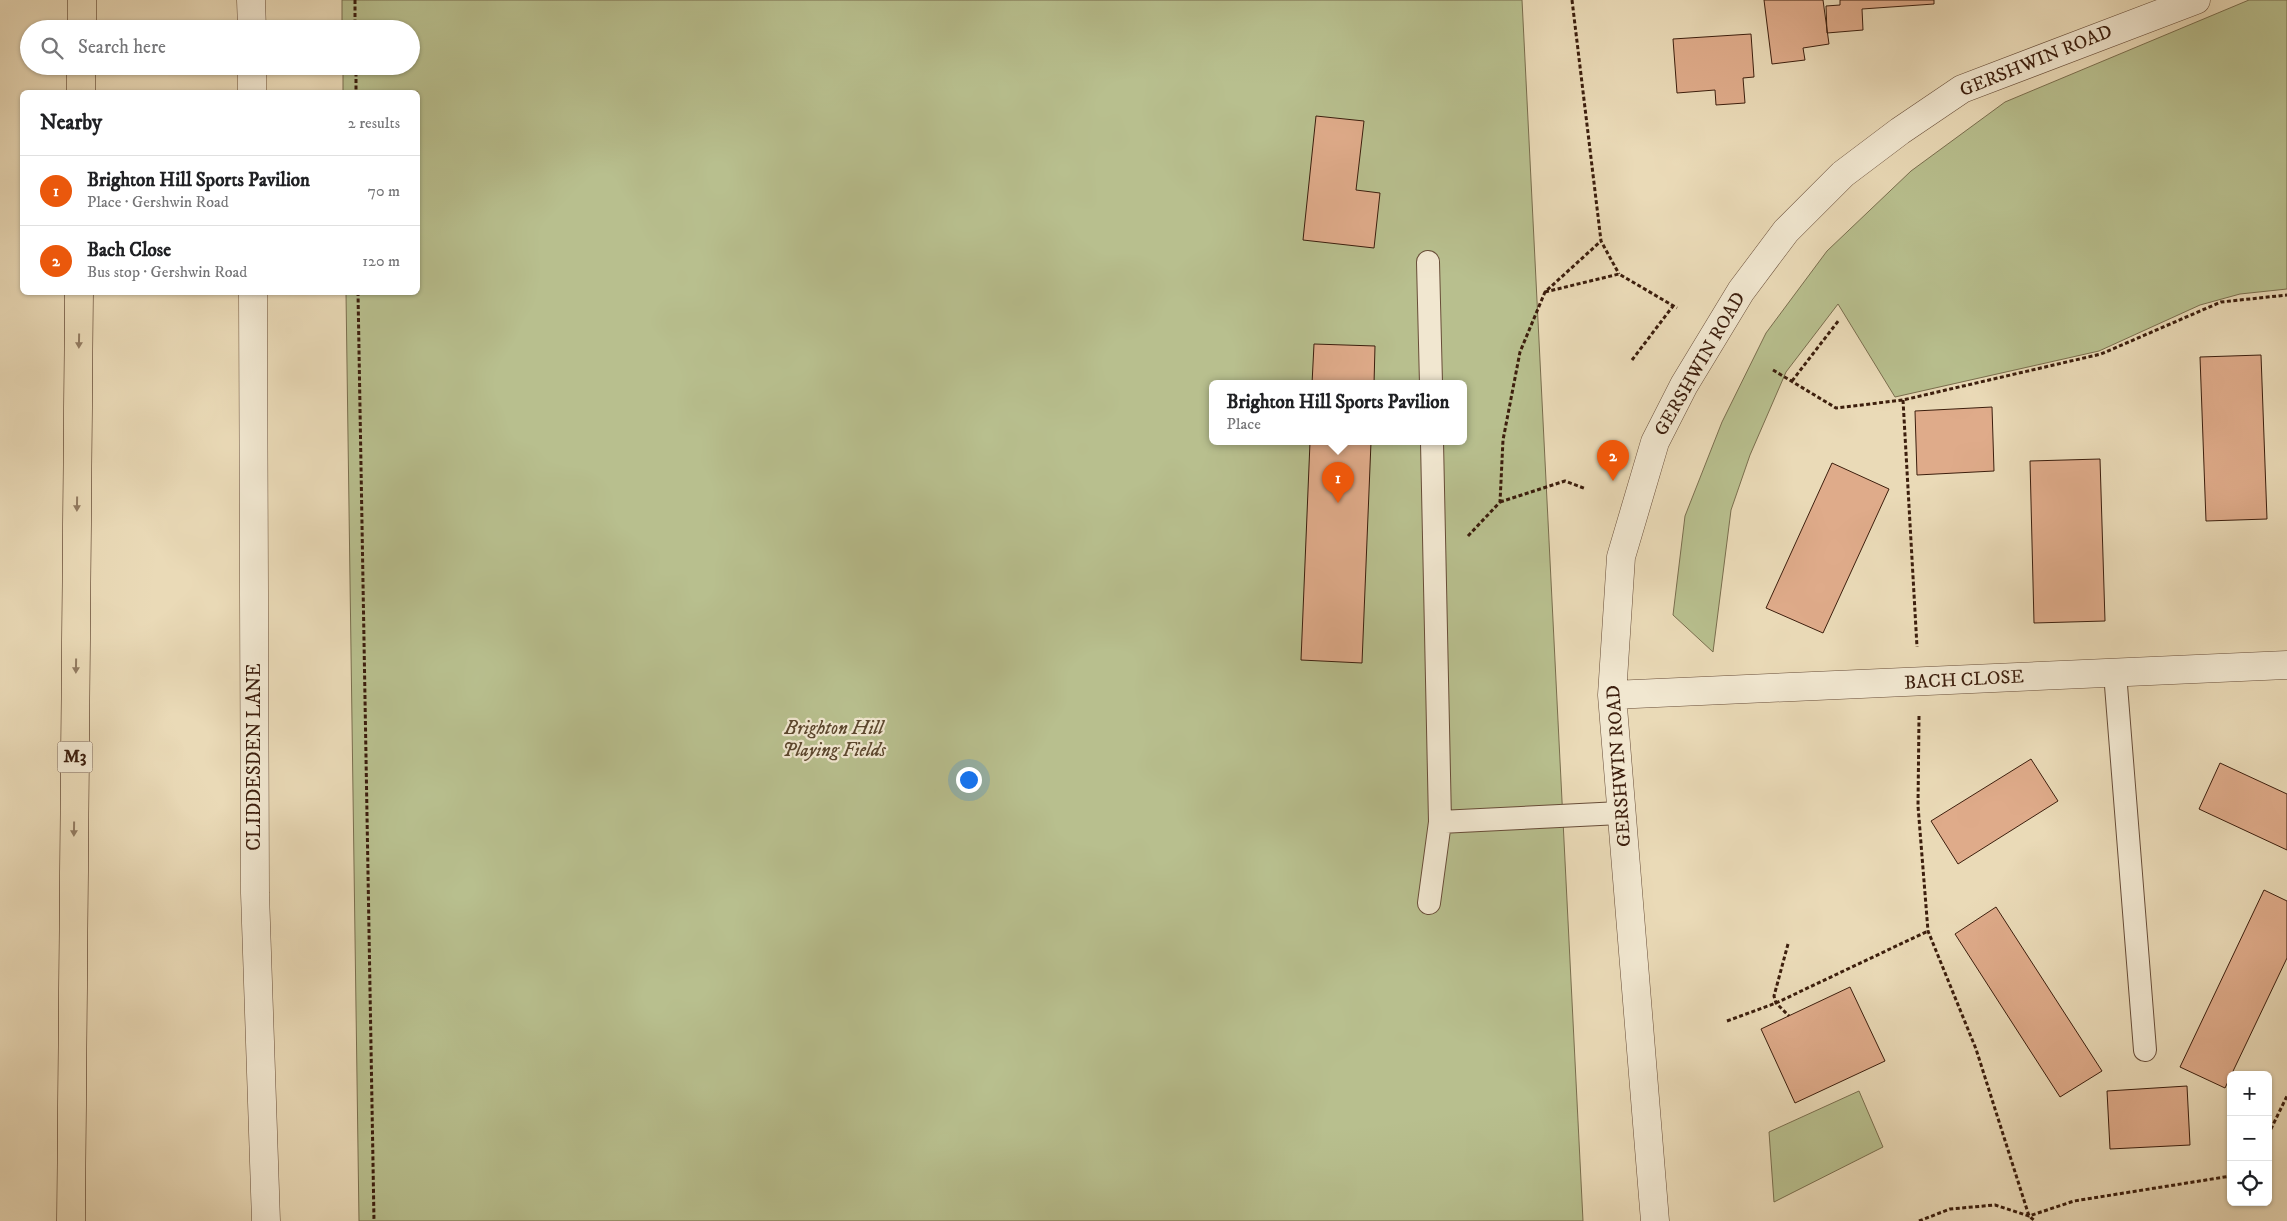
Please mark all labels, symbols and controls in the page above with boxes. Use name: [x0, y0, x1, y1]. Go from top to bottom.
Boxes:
search box: [20, 20, 420, 75]
street label: GERSHWIN ROAD: [1956, 20, 2116, 102]
icon: search: [38, 34, 66, 62]
text: Search here: [78, 36, 166, 59]
text: Nearby: [40, 110, 102, 136]
text: 2 results: [348, 113, 400, 133]
text: Brighton Hill Sports Pavilion: [87, 169, 310, 192]
text: 1: [53, 181, 59, 201]
text: 70 m: [368, 181, 400, 201]
text: Place · Gershwin Road: [87, 192, 229, 212]
text: Bach Close: [87, 239, 171, 262]
text: 2: [52, 251, 60, 271]
text: 120 m: [362, 251, 400, 271]
text: Bus stop · Gershwin Road: [87, 262, 247, 282]
street label: GERSHWIN ROAD: [1649, 288, 1751, 440]
one-way arrow: [75, 333, 83, 349]
popup: [1209, 380, 1467, 445]
text: Brighton Hill Sports Pavilion: [1227, 391, 1449, 414]
text: Place: [1227, 414, 1261, 434]
pin: 2: [1597, 440, 1629, 481]
pin: 1: [1322, 462, 1354, 503]
one-way arrow: [73, 496, 81, 512]
one-way arrow: [72, 658, 80, 674]
street label: CLIDDESDEN LANE: [243, 663, 266, 851]
street label: BACH CLOSE: [1904, 665, 2024, 695]
street label: GERSHWIN ROAD: [1602, 684, 1636, 848]
park label: Brighton Hill Playing Fields: [782, 717, 887, 762]
road number: M3: [58, 742, 92, 772]
your location: [956, 767, 982, 793]
one-way arrow: [70, 821, 78, 837]
map controls: [2227, 1071, 2272, 1206]
button: +: [2227, 1071, 2272, 1116]
button: −: [2227, 1116, 2272, 1161]
button: locate: [2227, 1161, 2272, 1206]

